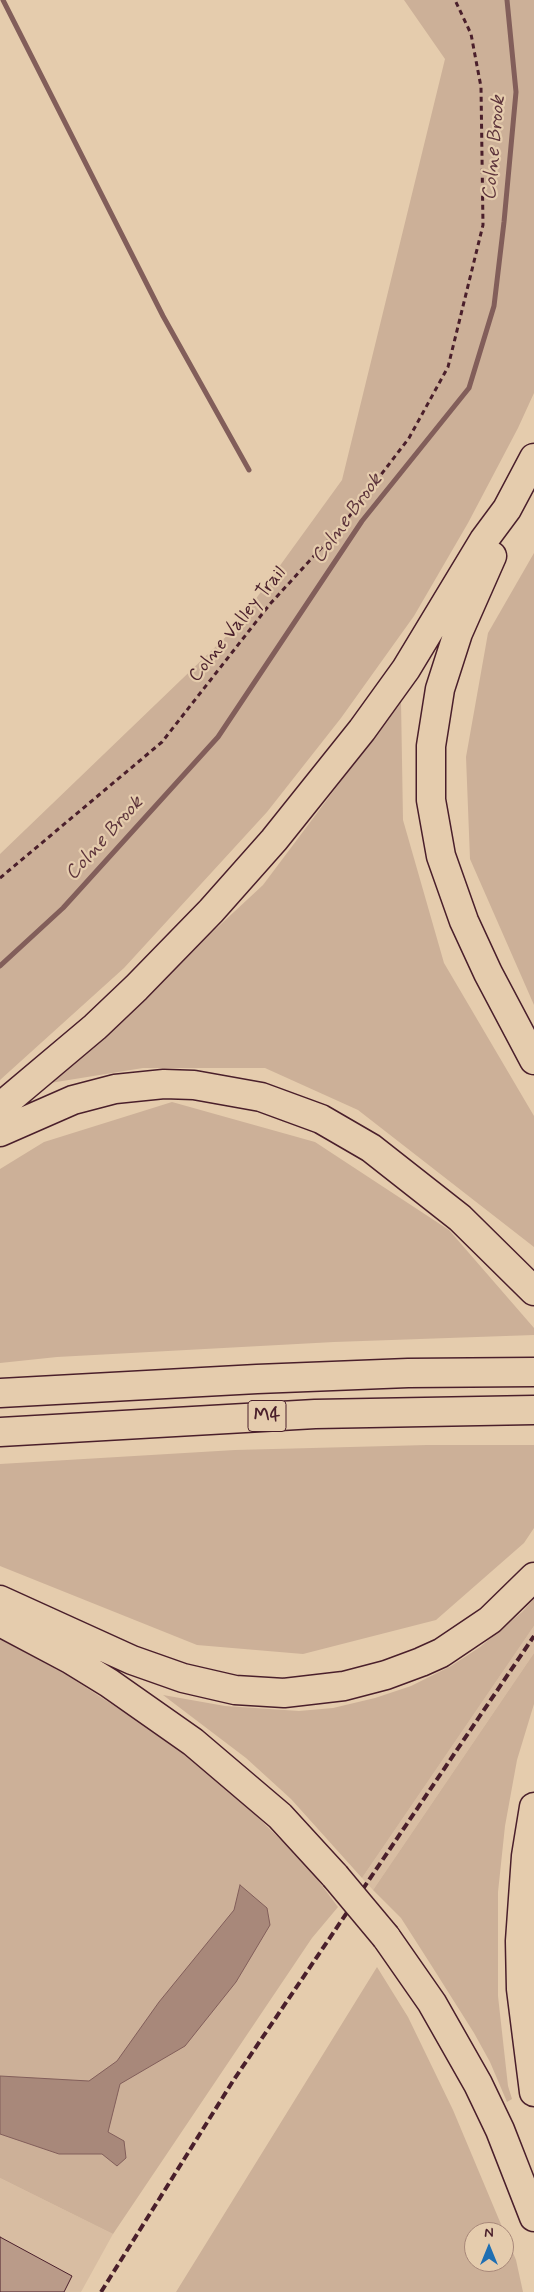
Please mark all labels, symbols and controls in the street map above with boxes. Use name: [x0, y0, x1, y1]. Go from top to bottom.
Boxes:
water label: Colne Brook: [478, 95, 512, 201]
water label: Colne Brook: [307, 469, 389, 569]
street label: Colne Valley Trail: [184, 563, 292, 687]
water label: Colne Brook: [61, 792, 149, 886]
road number: M4: [248, 1400, 286, 1432]
north arrow: [464, 2222, 514, 2272]
text: N: [484, 2224, 494, 2242]

